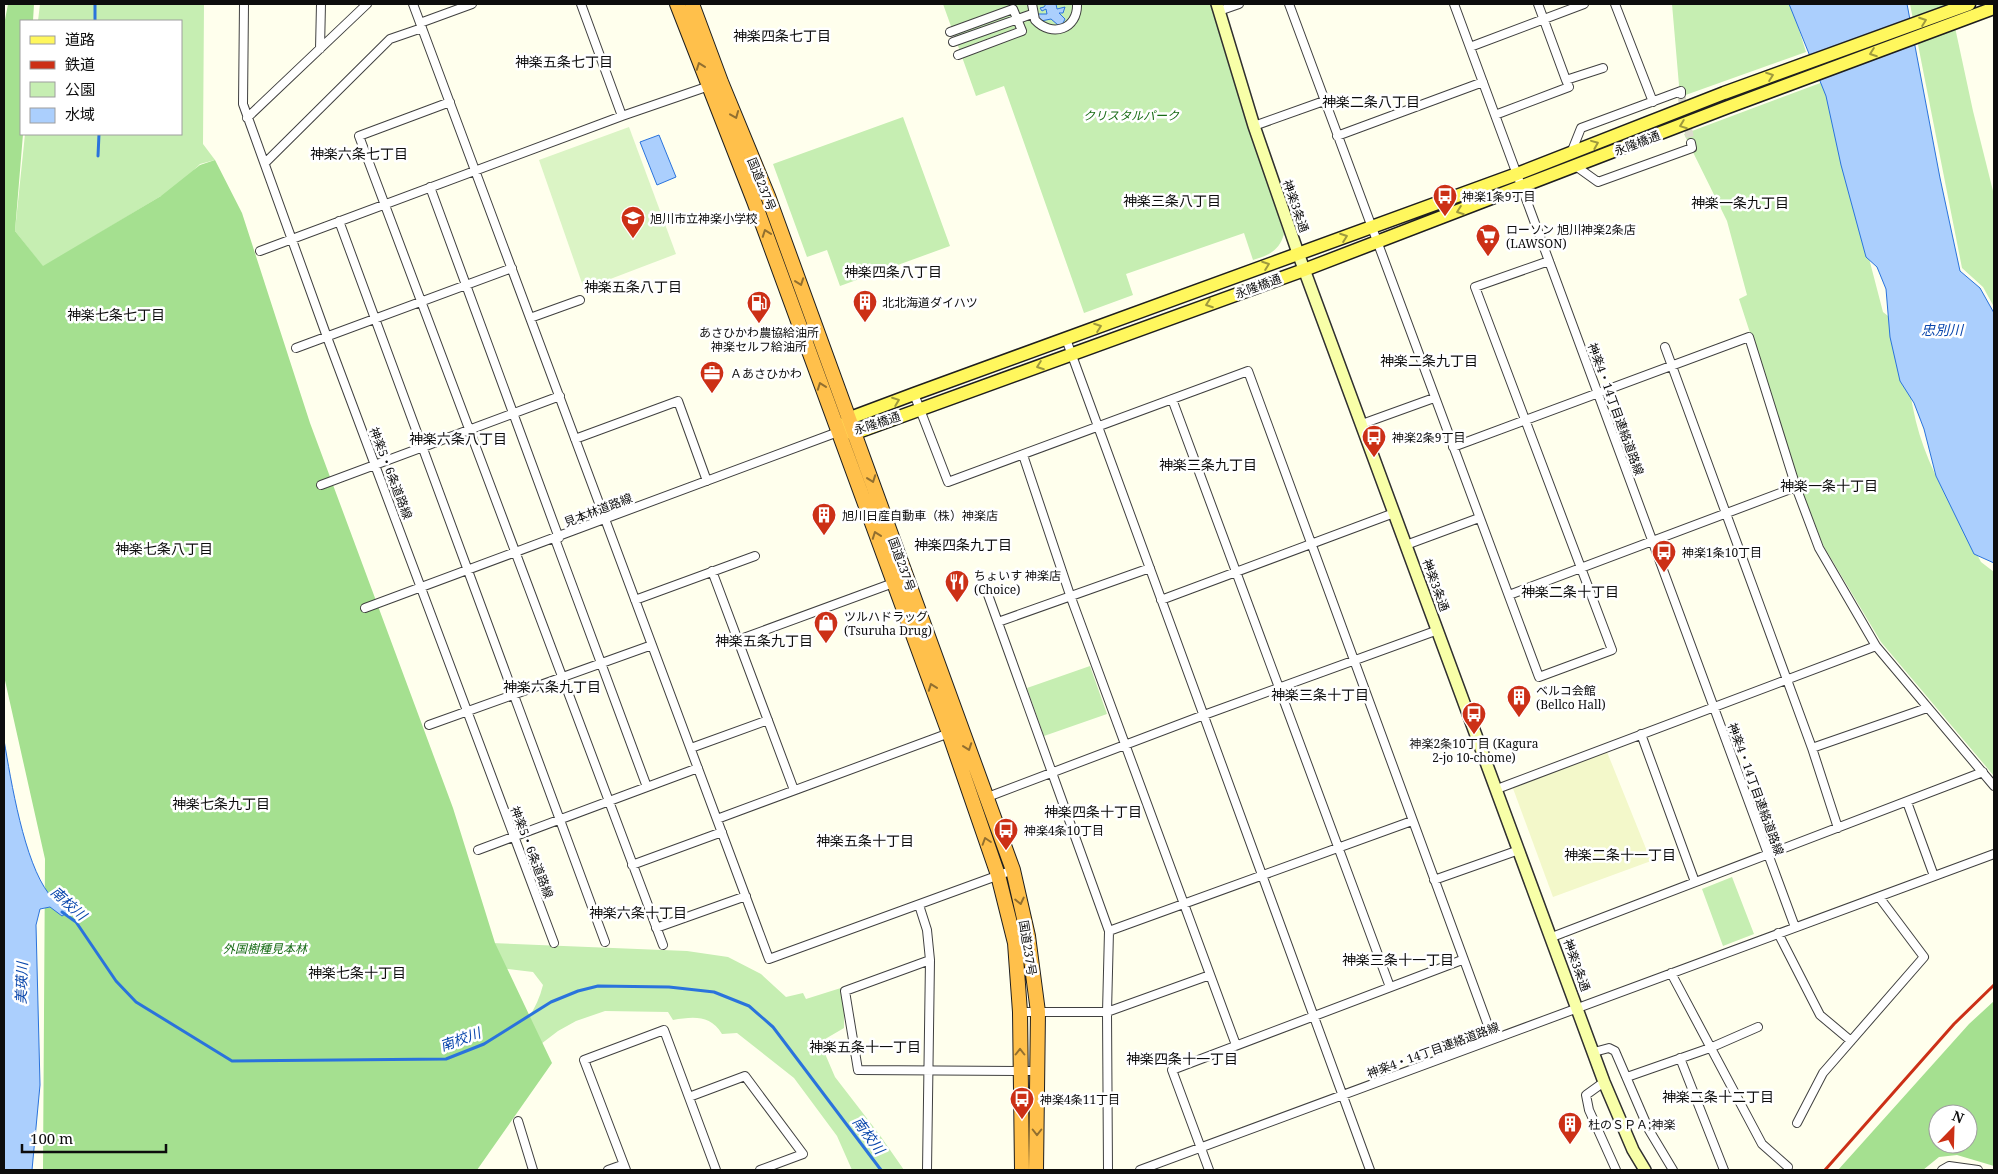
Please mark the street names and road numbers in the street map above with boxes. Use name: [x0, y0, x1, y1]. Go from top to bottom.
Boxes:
street label: 永隆橋通: [1612, 126, 1662, 160]
street label: 国道237号: [744, 155, 780, 213]
street label: 神楽3条通: [1279, 177, 1313, 235]
street label: 永隆橋通: [1233, 270, 1283, 302]
street label: 神楽4・14丁目連絡道路線: [1584, 340, 1648, 478]
street label: 永隆橋通: [852, 407, 902, 439]
street label: 神楽5・6条道路線: [366, 424, 416, 522]
street label: 見本林道路線: [561, 489, 635, 531]
street label: 国道237号: [884, 535, 920, 593]
street label: 神楽3条通: [1419, 556, 1453, 614]
street label: 神楽4・14丁目連絡道路線: [1724, 720, 1788, 858]
street label: 神楽5・6条道路線: [507, 803, 557, 901]
street label: 国道237号: [1015, 919, 1041, 977]
street label: 神楽3条通: [1560, 936, 1594, 994]
street label: 神楽4・14丁目連絡道路線: [1364, 1018, 1502, 1082]

